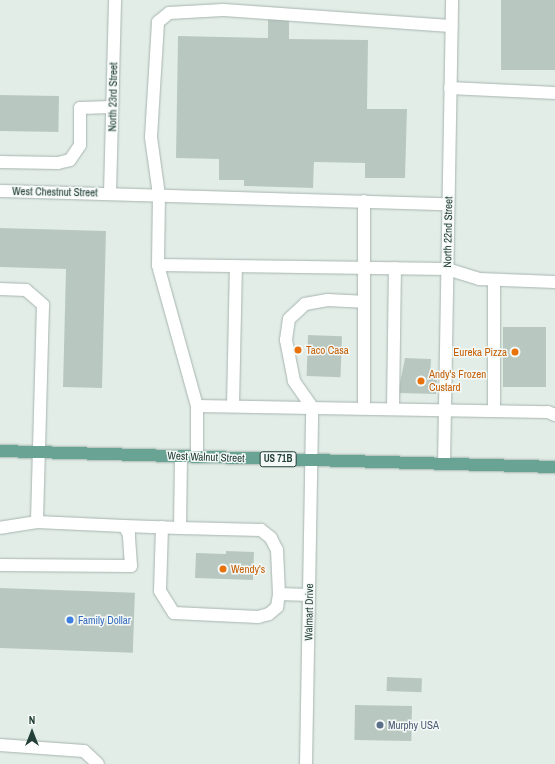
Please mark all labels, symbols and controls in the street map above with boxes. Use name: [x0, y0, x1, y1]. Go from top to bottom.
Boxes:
street label: North 23rd Street: [106, 62, 120, 132]
street label: West Chestnut Street: [12, 185, 98, 199]
street label: North 22nd Street: [441, 196, 455, 268]
place label: Taco Casa: [306, 343, 349, 357]
marker: Taco Casa: [293, 345, 303, 355]
place label: Eureka Pizza: [453, 345, 507, 359]
marker: Eureka Pizza: [510, 347, 520, 357]
place label: Andy's Frozen Custard: [429, 368, 486, 394]
marker: Andy's Frozen Custard: [416, 376, 426, 386]
street label: West Walnut Street: [167, 449, 245, 465]
road number: US 71B: [259, 451, 297, 467]
place label: Wendy's: [231, 562, 265, 576]
marker: Wendy's: [218, 564, 228, 574]
street label: Walmart Drive: [302, 583, 316, 641]
place label: Family Dollar: [78, 613, 131, 627]
marker: Family Dollar: [65, 615, 75, 625]
north arrow: [12, 712, 52, 752]
text: N: [29, 713, 35, 727]
place label: Murphy USA: [388, 718, 439, 732]
marker: Murphy USA: [375, 720, 385, 730]

